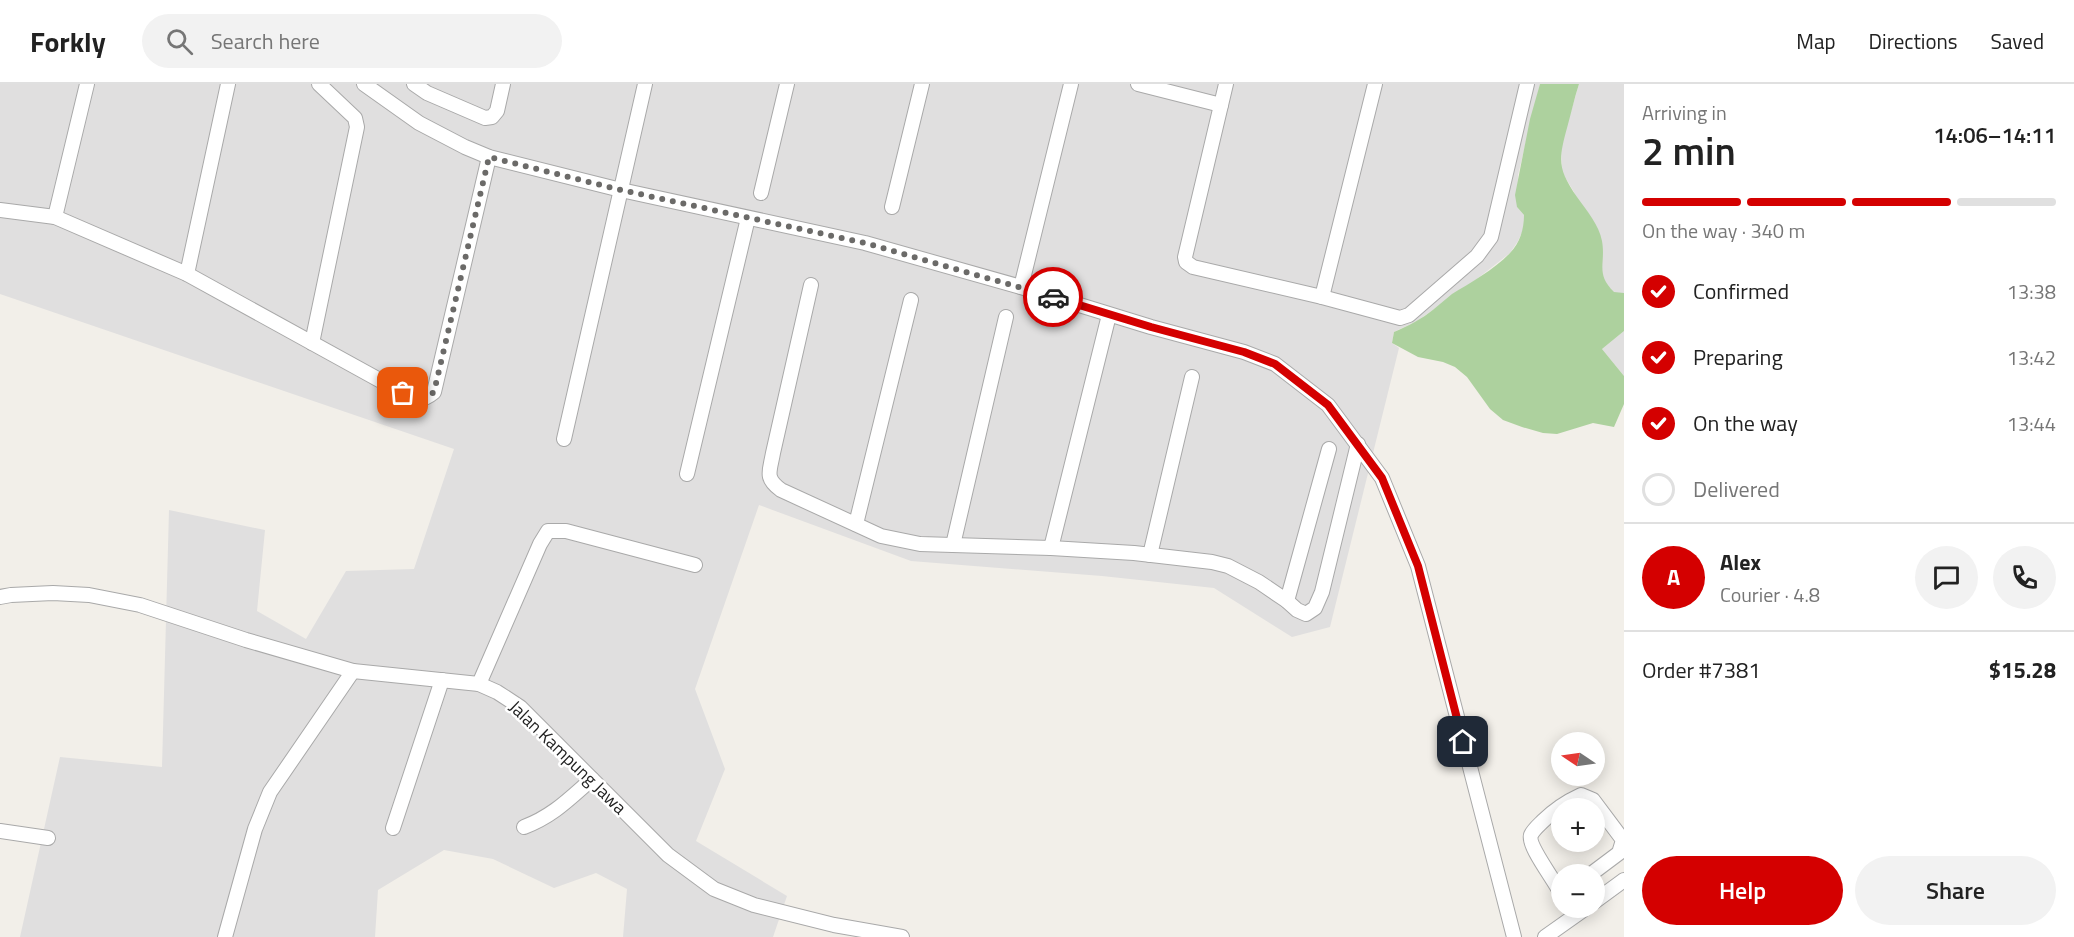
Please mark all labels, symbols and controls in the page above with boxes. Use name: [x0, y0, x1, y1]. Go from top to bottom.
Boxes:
search box: [142, 14, 562, 68]
text: Forkly: [30, 20, 106, 63]
text: Search here: [211, 24, 320, 58]
icon: search: [163, 25, 196, 58]
text: Map: [1796, 25, 1836, 57]
text: Directions: [1869, 25, 1958, 57]
text: Saved: [1991, 25, 2044, 57]
text: Arriving in: [1642, 97, 1727, 128]
text: 14:06–14:11: [1933, 118, 2056, 152]
text: 2 min: [1642, 121, 1736, 180]
text: On the way · 340 m: [1642, 215, 1805, 246]
courier: [1023, 267, 1083, 327]
text: Confirmed: [1693, 274, 1789, 308]
icon: check: [1642, 275, 1675, 308]
text: 13:38: [2007, 276, 2056, 307]
icon: car: [1037, 281, 1070, 314]
text: Preparing: [1693, 340, 1783, 374]
icon: check: [1642, 341, 1675, 374]
text: 13:42: [2007, 342, 2056, 373]
pin: [377, 367, 428, 418]
icon: bag: [386, 376, 419, 409]
text: On the way: [1693, 406, 1798, 440]
icon: check: [1642, 407, 1675, 440]
text: 13:44: [2007, 408, 2056, 439]
text: Delivered: [1693, 472, 1780, 506]
text: Alex: [1720, 545, 1761, 579]
button: chat: [1915, 546, 1978, 609]
button: phone: [1993, 546, 2056, 609]
text: A: [1667, 560, 1680, 594]
text: Courier · 4.8: [1720, 579, 1820, 610]
text: Order #7381: [1642, 653, 1761, 687]
text: $15.28: [1989, 653, 2056, 687]
street label: Jalan Kampung Jawa: [503, 694, 633, 820]
pin: [1437, 716, 1488, 767]
icon: home: [1446, 725, 1479, 758]
north arrow: [1551, 732, 1605, 786]
map controls: [1551, 732, 1605, 918]
button: +: [1551, 798, 1605, 852]
button: Help: [1642, 856, 1843, 925]
button: Share: [1855, 856, 2056, 925]
button: −: [1551, 864, 1605, 918]

